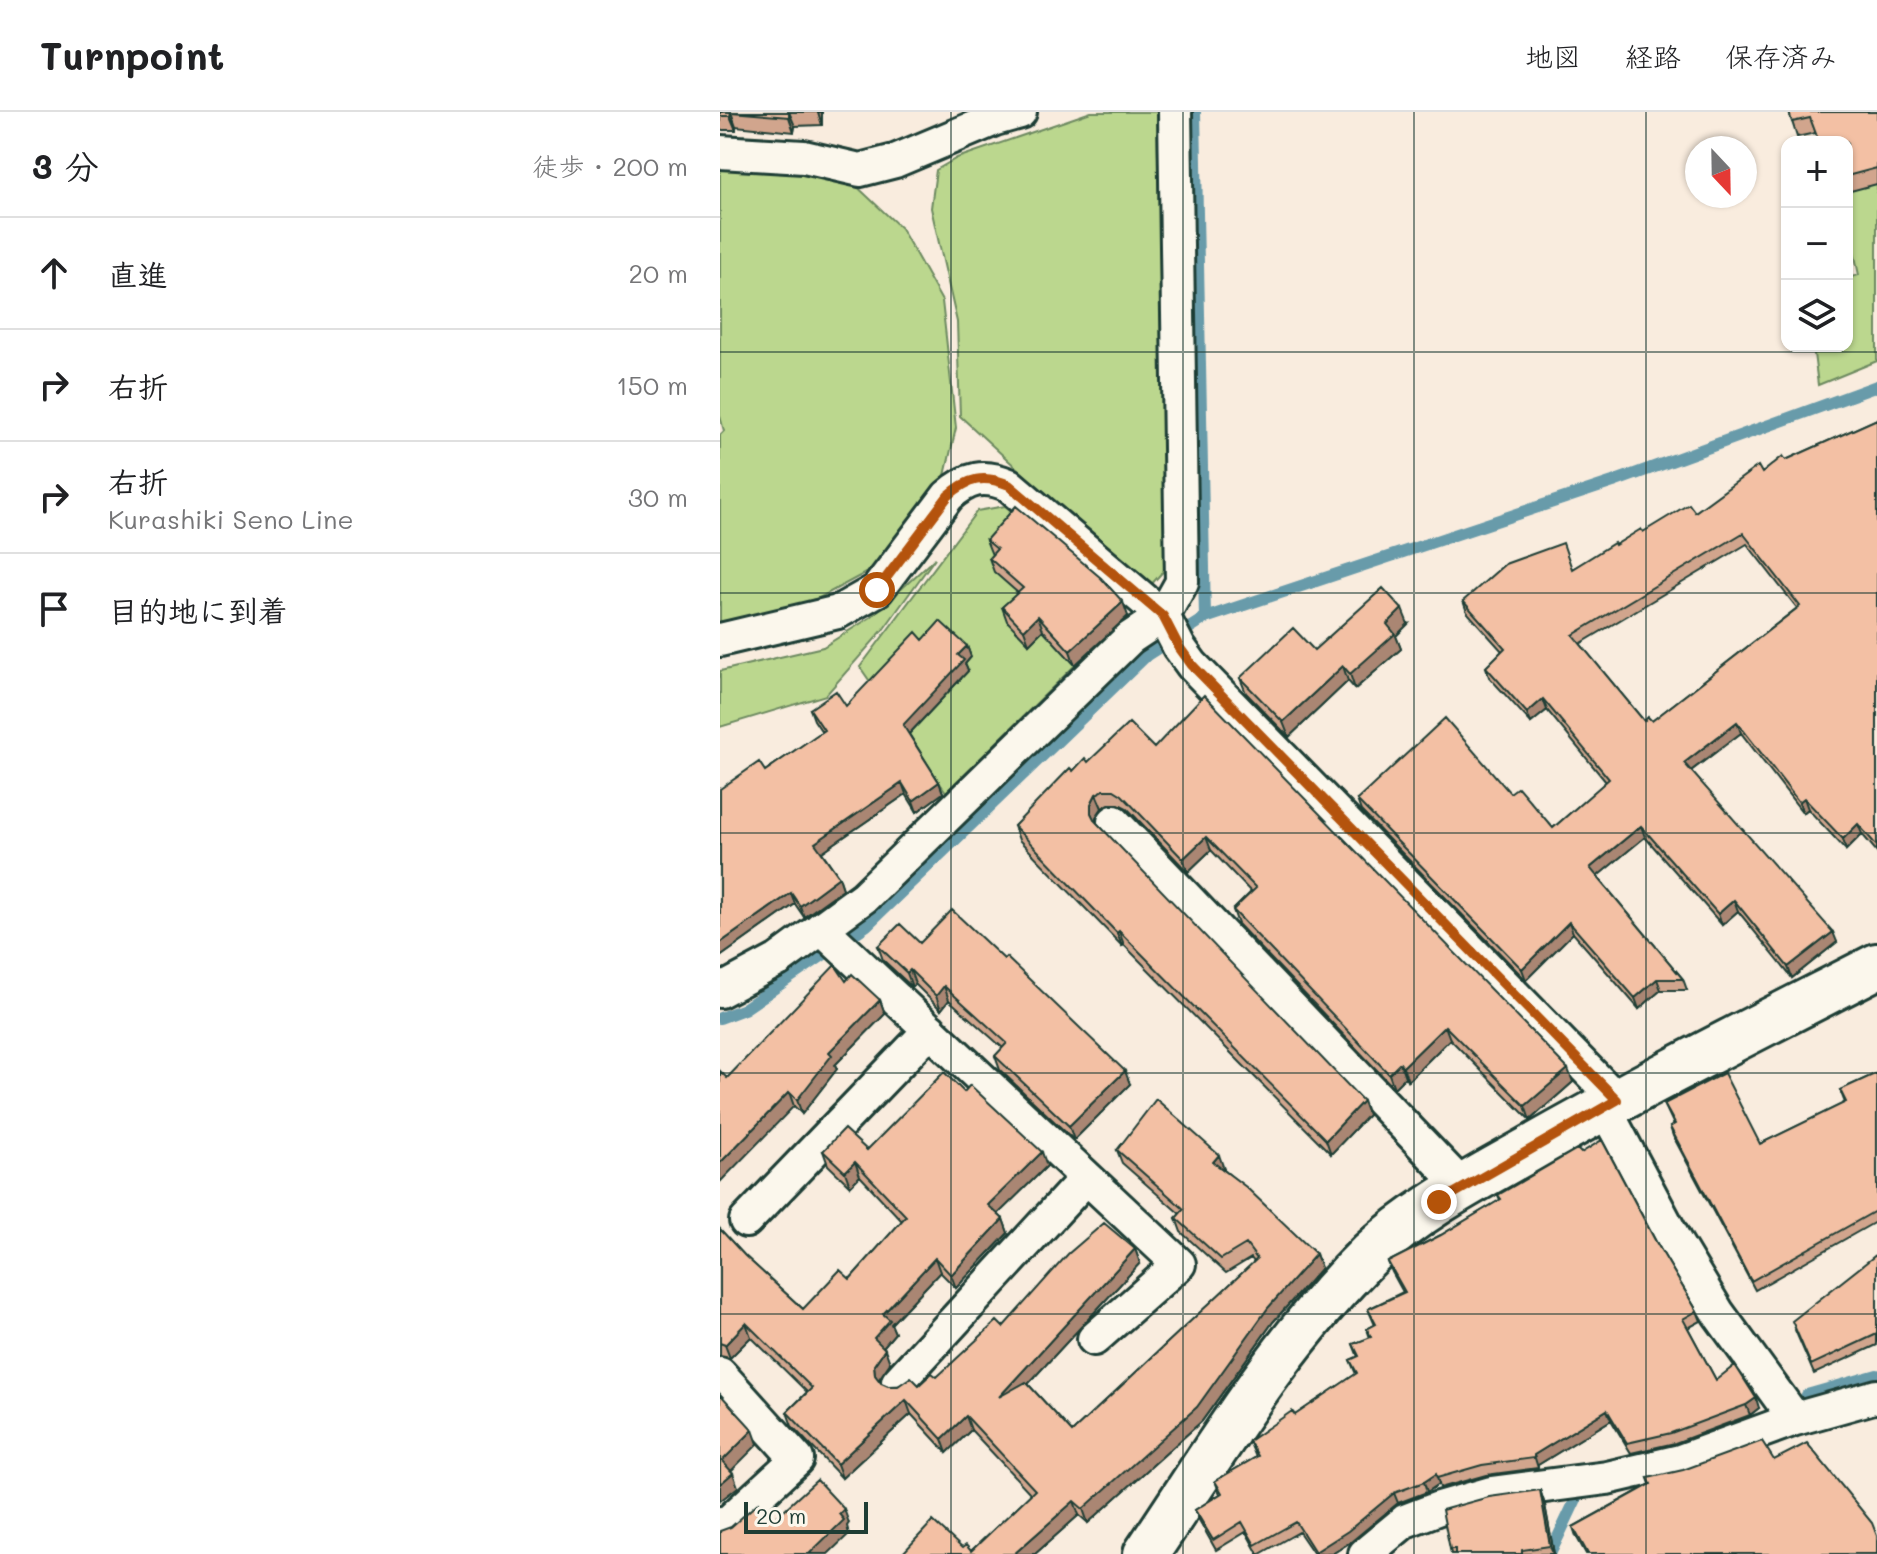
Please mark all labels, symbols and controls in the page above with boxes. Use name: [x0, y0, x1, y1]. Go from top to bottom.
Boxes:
text: Turnpoint: [40, 30, 224, 80]
text: 地図: [1525, 38, 1581, 74]
text: 経路: [1625, 38, 1681, 74]
text: 保存済み: [1725, 38, 1837, 74]
north arrow: [1685, 136, 1757, 208]
map controls: [1781, 136, 1853, 352]
button: +: [1781, 136, 1853, 208]
text: 3 分: [32, 143, 99, 188]
text: 徒歩 · 200 m: [532, 149, 688, 183]
button: −: [1781, 208, 1853, 280]
icon: ahead: [32, 251, 76, 295]
text: 直進: [108, 254, 168, 294]
text: 20 m: [628, 256, 688, 290]
button: layers: [1781, 280, 1853, 352]
icon: right: [32, 363, 76, 407]
text: 右折: [108, 366, 168, 406]
text: 150 m: [616, 368, 688, 402]
text: 右折: [108, 461, 168, 501]
icon: right: [32, 475, 76, 519]
text: 30 m: [628, 480, 688, 514]
text: Kurashiki Seno Line: [108, 502, 354, 536]
route start: [859, 572, 895, 608]
icon: arrive: [32, 587, 76, 631]
text: 目的地に到着: [108, 590, 288, 630]
route end: [1421, 1184, 1457, 1220]
scale bar: [744, 1498, 868, 1534]
text: 20 m: [756, 1501, 806, 1530]

